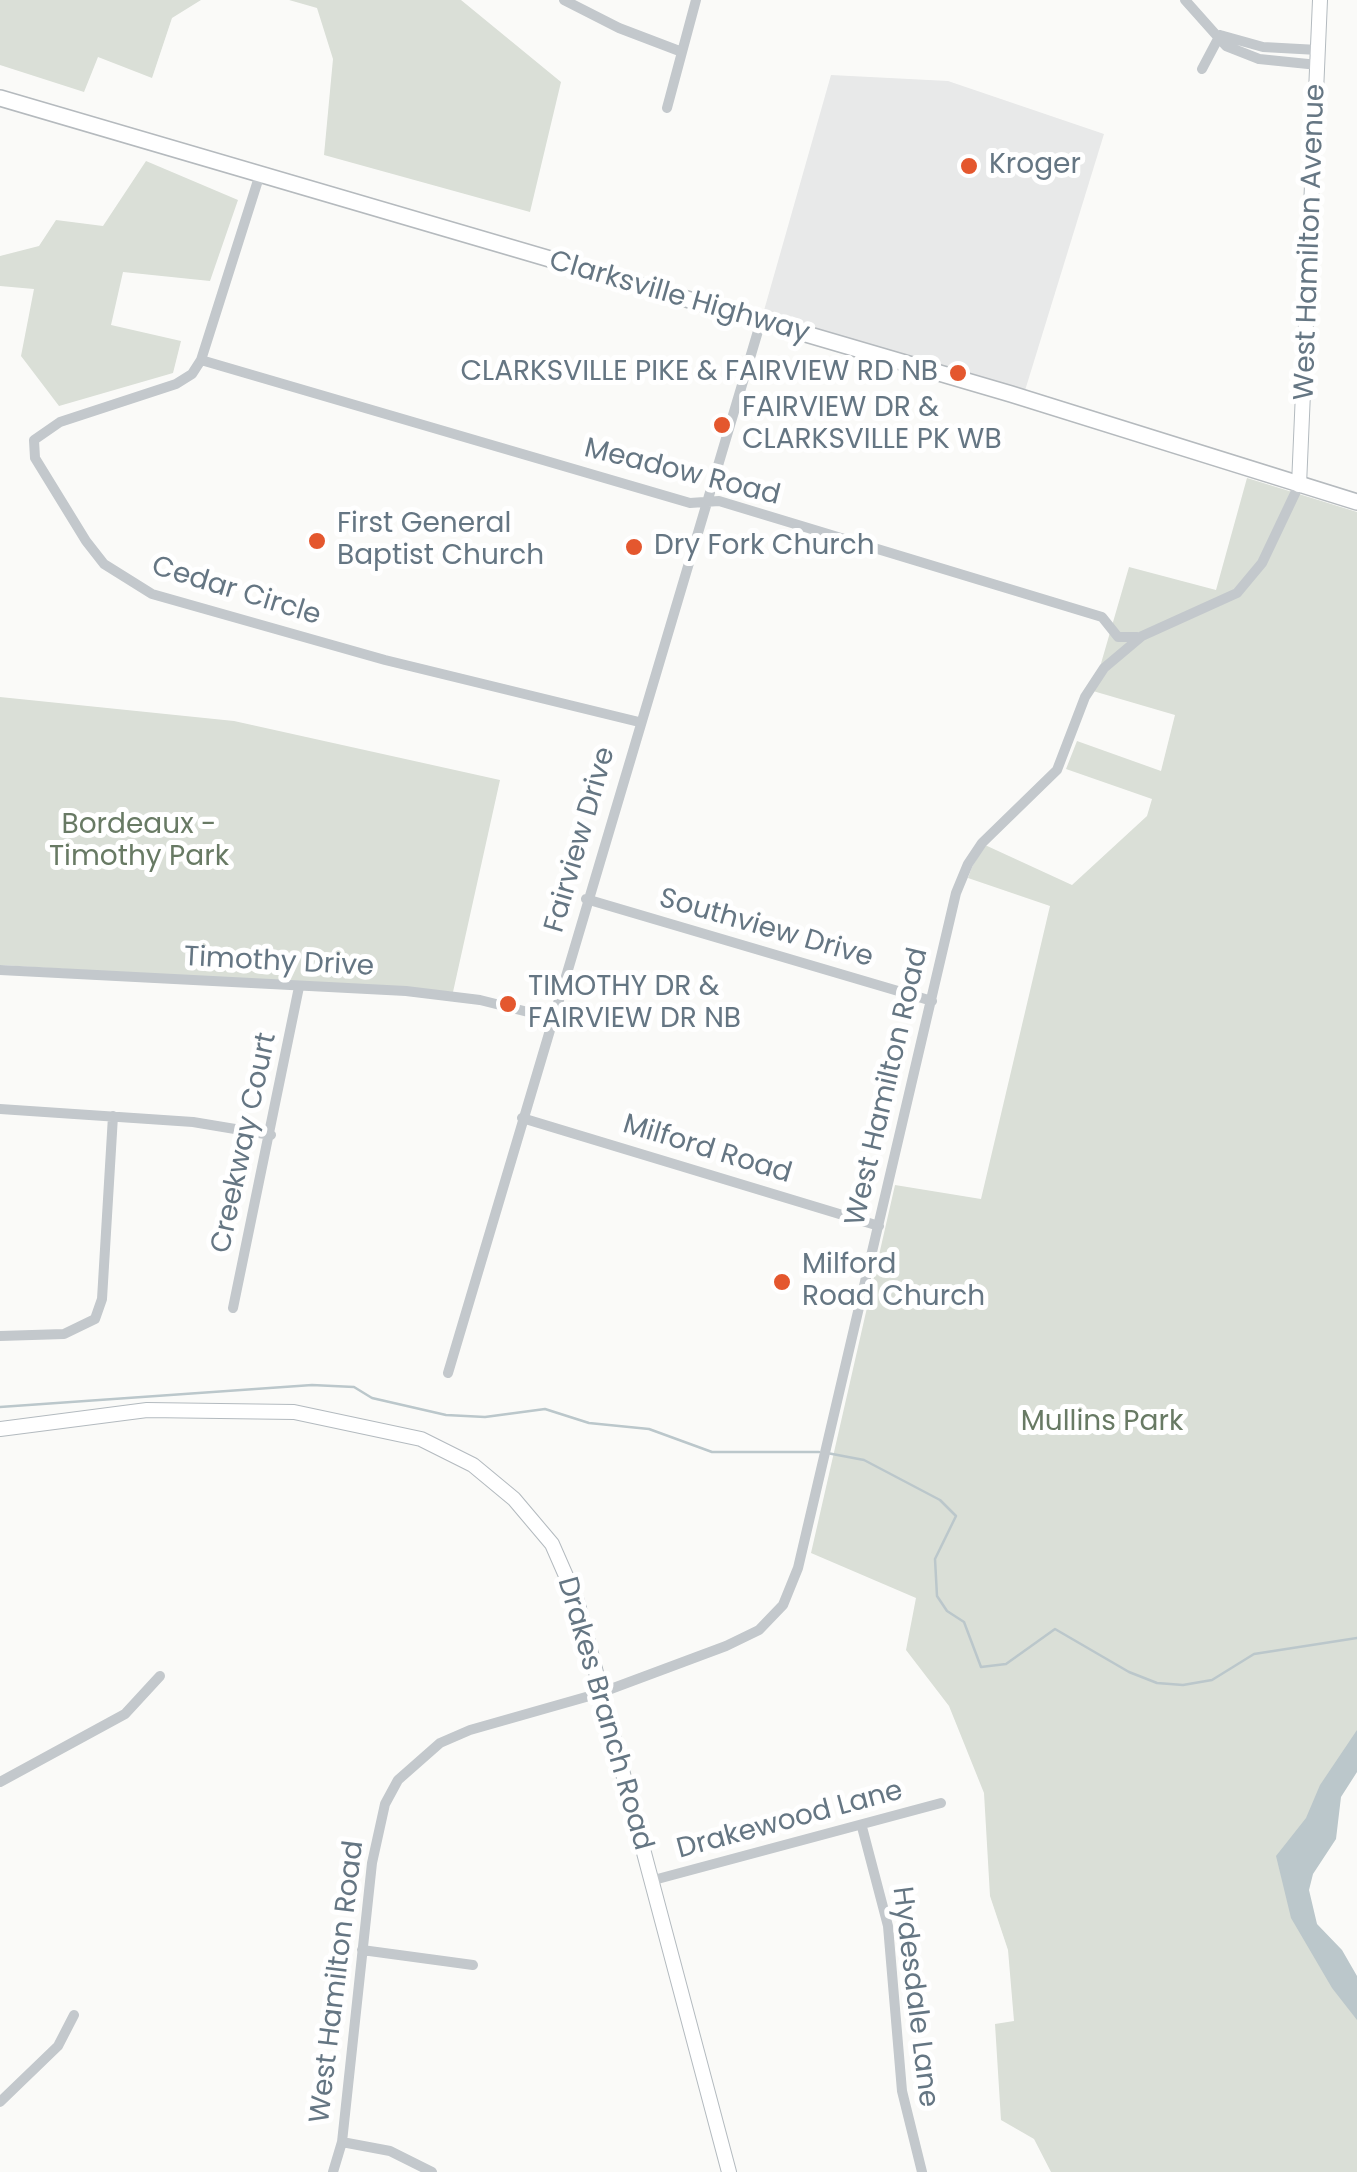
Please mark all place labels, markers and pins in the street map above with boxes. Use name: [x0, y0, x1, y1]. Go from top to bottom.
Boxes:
place label: Kroger: [989, 149, 1081, 183]
marker: Kroger: [958, 155, 980, 177]
place label: CLARKSVILLE PIKE & FAIRVIEW RD NB: [460, 356, 938, 390]
marker: CLARKSVILLE PIKE & FAIRVIEW RD NB: [947, 362, 969, 384]
place label: FAIRVIEW DR & CLARKSVILLE PK WB: [742, 392, 1002, 458]
marker: FAIRVIEW DR & CLARKSVILLE PK WB: [711, 414, 733, 436]
place label: First General Baptist Church: [337, 508, 544, 574]
marker: First General Baptist Church: [306, 530, 328, 552]
place label: Dry Fork Church: [654, 530, 875, 564]
marker: Dry Fork Church: [623, 536, 645, 558]
place label: TIMOTHY DR & FAIRVIEW DR NB: [528, 971, 741, 1037]
marker: TIMOTHY DR & FAIRVIEW DR NB: [497, 993, 519, 1015]
place label: Milford Road Church: [802, 1249, 985, 1315]
marker: Milford Road Church: [771, 1271, 793, 1293]

